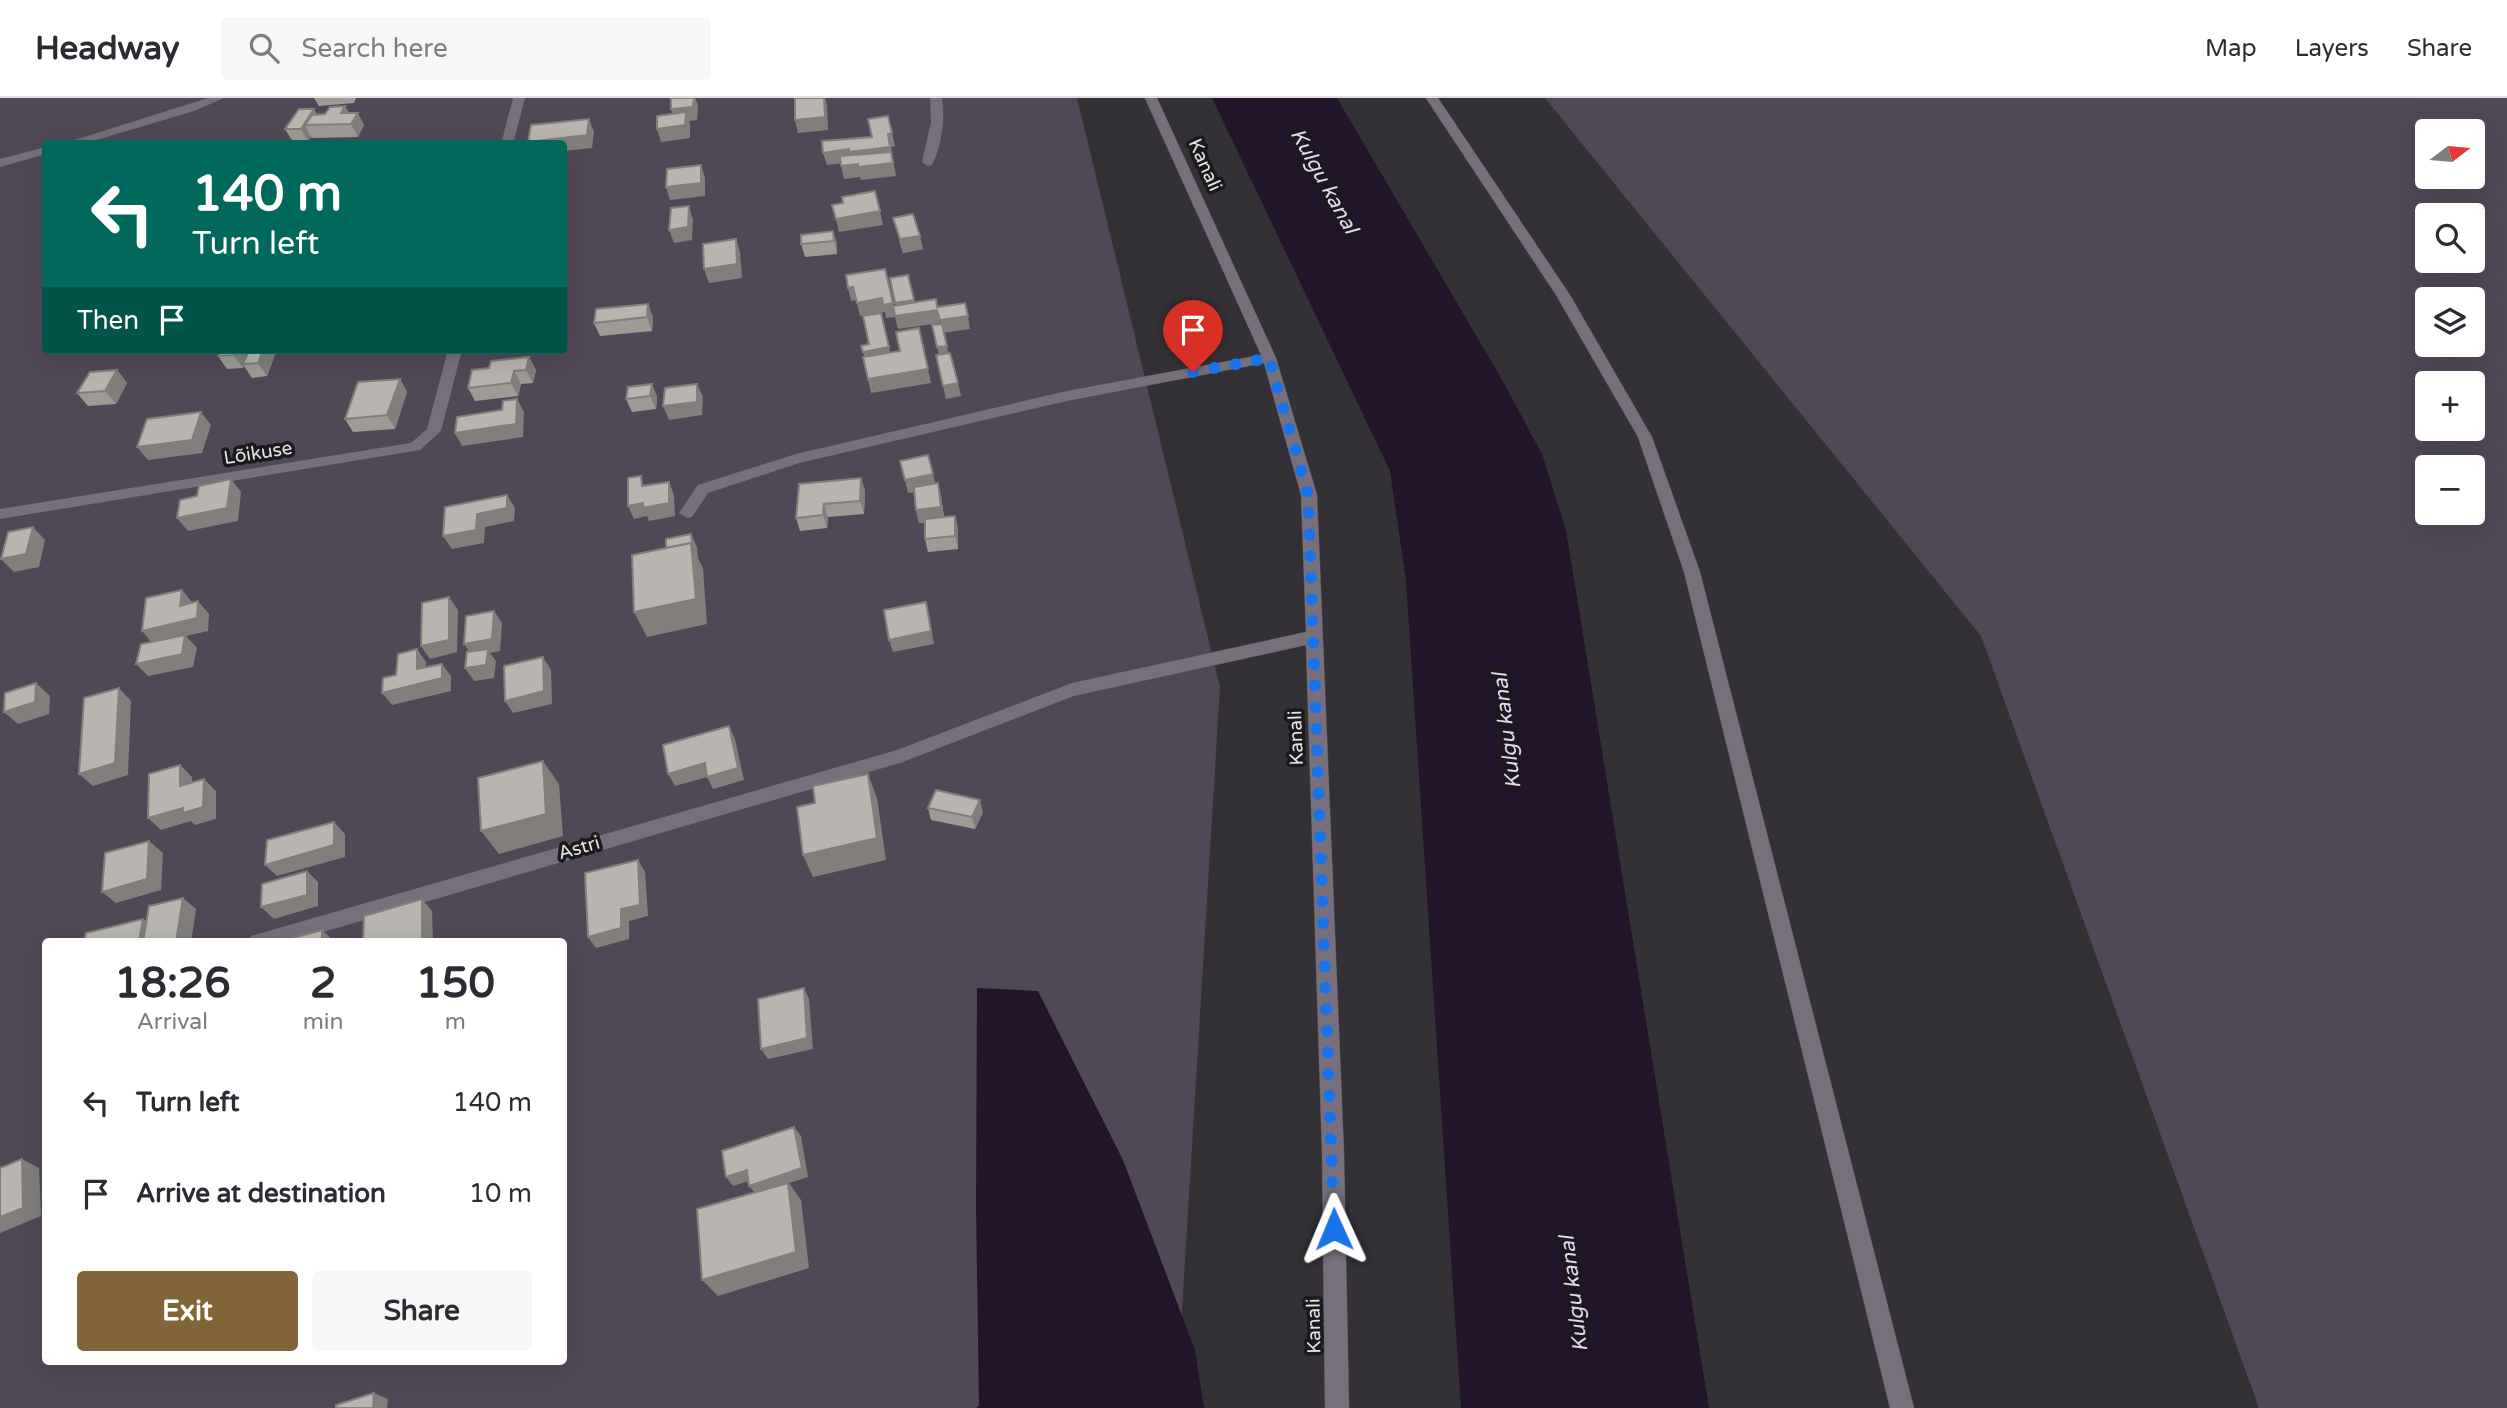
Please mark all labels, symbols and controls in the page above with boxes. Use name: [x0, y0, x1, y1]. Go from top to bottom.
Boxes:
search box: [221, 17, 711, 80]
text: Headway: [35, 29, 179, 68]
icon: search: [245, 29, 283, 67]
text: Search here: [301, 33, 448, 64]
text: Map: [2205, 34, 2257, 63]
text: Layers: [2295, 34, 2369, 63]
text: Share: [2407, 34, 2472, 63]
north arrow: [2415, 119, 2485, 189]
map controls: [2415, 119, 2485, 525]
water label: Kulgu kanal: [1285, 124, 1365, 240]
street label: Kanali: [1184, 135, 1226, 195]
text: 140 m: [192, 165, 342, 224]
icon: left: [77, 168, 168, 259]
button: search: [2415, 203, 2485, 273]
text: Turn left: [192, 225, 319, 263]
button: layers: [2415, 287, 2485, 357]
pin: [1163, 300, 1223, 372]
icon: arrive: [153, 301, 191, 339]
text: Then: [77, 305, 139, 336]
icon: arrive: [1174, 311, 1212, 349]
button: +: [2415, 371, 2485, 441]
street label: Lõikuse: [222, 437, 294, 469]
button: −: [2415, 455, 2485, 525]
water label: Kulgu kanal: [1487, 669, 1527, 790]
street label: Kanali: [1284, 710, 1308, 766]
street label: Astri: [556, 832, 602, 864]
text: 18:26: [114, 958, 231, 1009]
text: 2: [310, 958, 336, 1009]
text: 150: [416, 958, 495, 1009]
text: Arrival: [137, 1008, 208, 1036]
text: min: [303, 1008, 344, 1036]
text: m: [445, 1008, 466, 1036]
icon: left: [77, 1084, 115, 1122]
text: Turn left: [136, 1087, 239, 1118]
text: 140 m: [452, 1087, 532, 1118]
icon: arrive: [77, 1175, 115, 1213]
text: Arrive at destination: [136, 1178, 386, 1209]
text: 10 m: [469, 1178, 532, 1209]
position arrow: [1297, 1192, 1371, 1266]
water label: Kulgu kanal: [1554, 1232, 1594, 1353]
button: Exit: [77, 1271, 298, 1351]
button: Share: [312, 1271, 532, 1351]
street label: Kanali: [1303, 1298, 1325, 1354]

